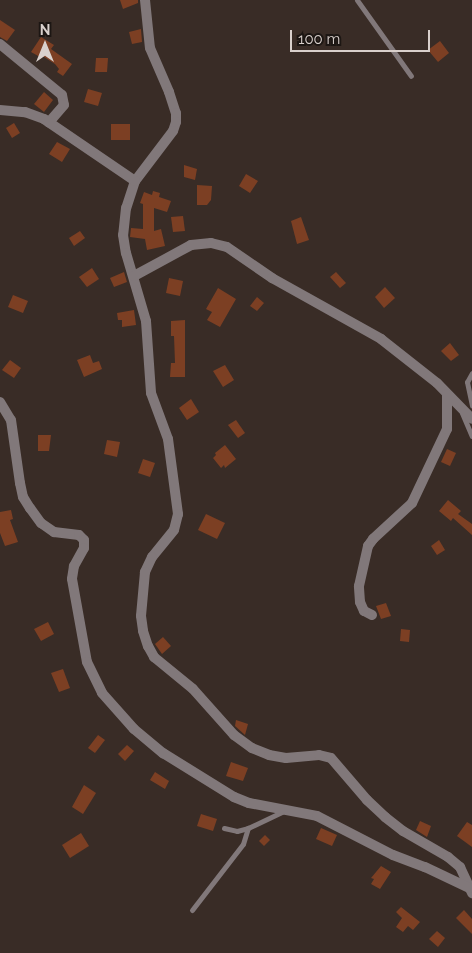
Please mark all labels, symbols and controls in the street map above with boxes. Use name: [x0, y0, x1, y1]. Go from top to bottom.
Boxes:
north arrow: [20, 20, 70, 70]
scale bar: [292, 20, 432, 52]
text: N: [40, 22, 50, 38]
text: 100 m: [298, 30, 340, 48]

